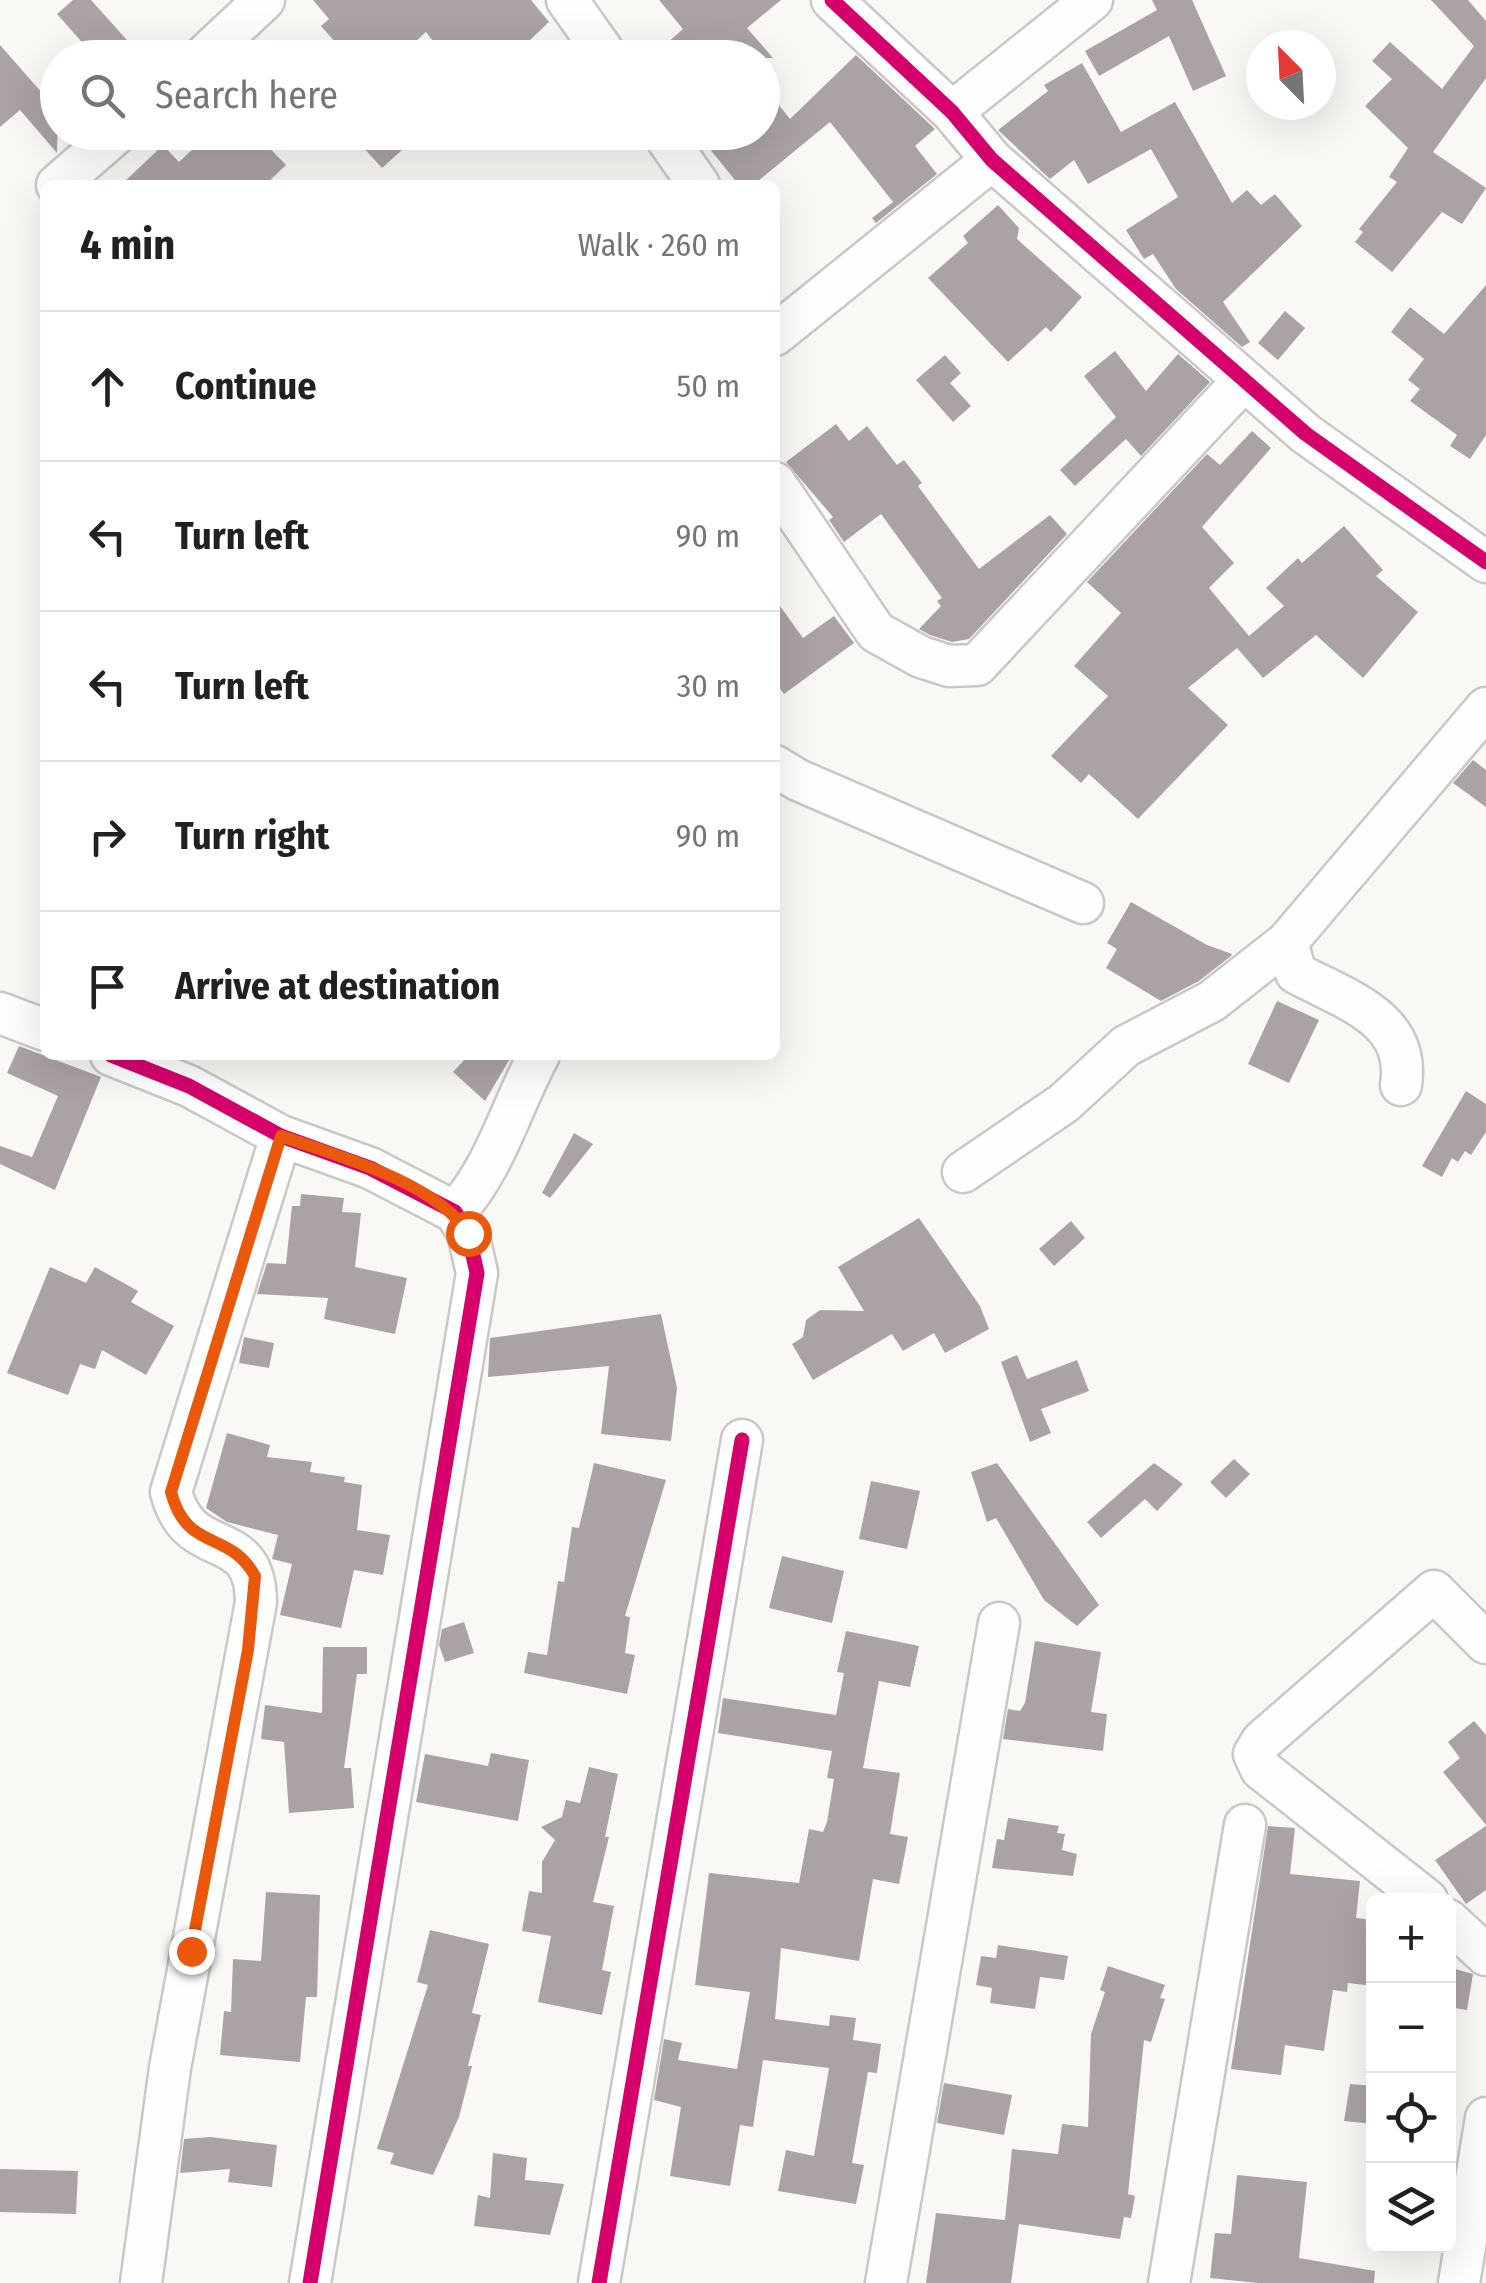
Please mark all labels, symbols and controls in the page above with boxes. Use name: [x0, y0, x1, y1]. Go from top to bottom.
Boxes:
north arrow: [1246, 30, 1336, 120]
search box: [40, 40, 780, 150]
icon: search: [75, 68, 130, 123]
text: Search here: [155, 72, 338, 118]
text: 4 min: [80, 220, 175, 270]
text: Walk · 260 m: [578, 226, 740, 264]
icon: ahead: [80, 359, 135, 414]
text: Continue: [175, 363, 316, 409]
text: 50 m: [677, 367, 740, 405]
icon: left: [80, 509, 135, 564]
text: Turn left: [175, 513, 309, 559]
text: 90 m: [676, 517, 740, 555]
icon: left: [80, 659, 135, 714]
text: Turn left: [175, 663, 309, 709]
text: 30 m: [677, 667, 740, 705]
icon: right: [80, 809, 135, 864]
text: Turn right: [175, 813, 329, 859]
text: 90 m: [676, 817, 740, 855]
icon: arrive: [80, 959, 135, 1014]
text: Arrive at destination: [175, 963, 500, 1009]
route start: [446, 1211, 492, 1257]
map controls: [1366, 1893, 1456, 2253]
button: +: [1366, 1893, 1456, 1983]
route end: [169, 1929, 215, 1975]
button: −: [1366, 1983, 1456, 2073]
button: locate: [1366, 2073, 1456, 2163]
button: layers: [1366, 2163, 1456, 2253]

